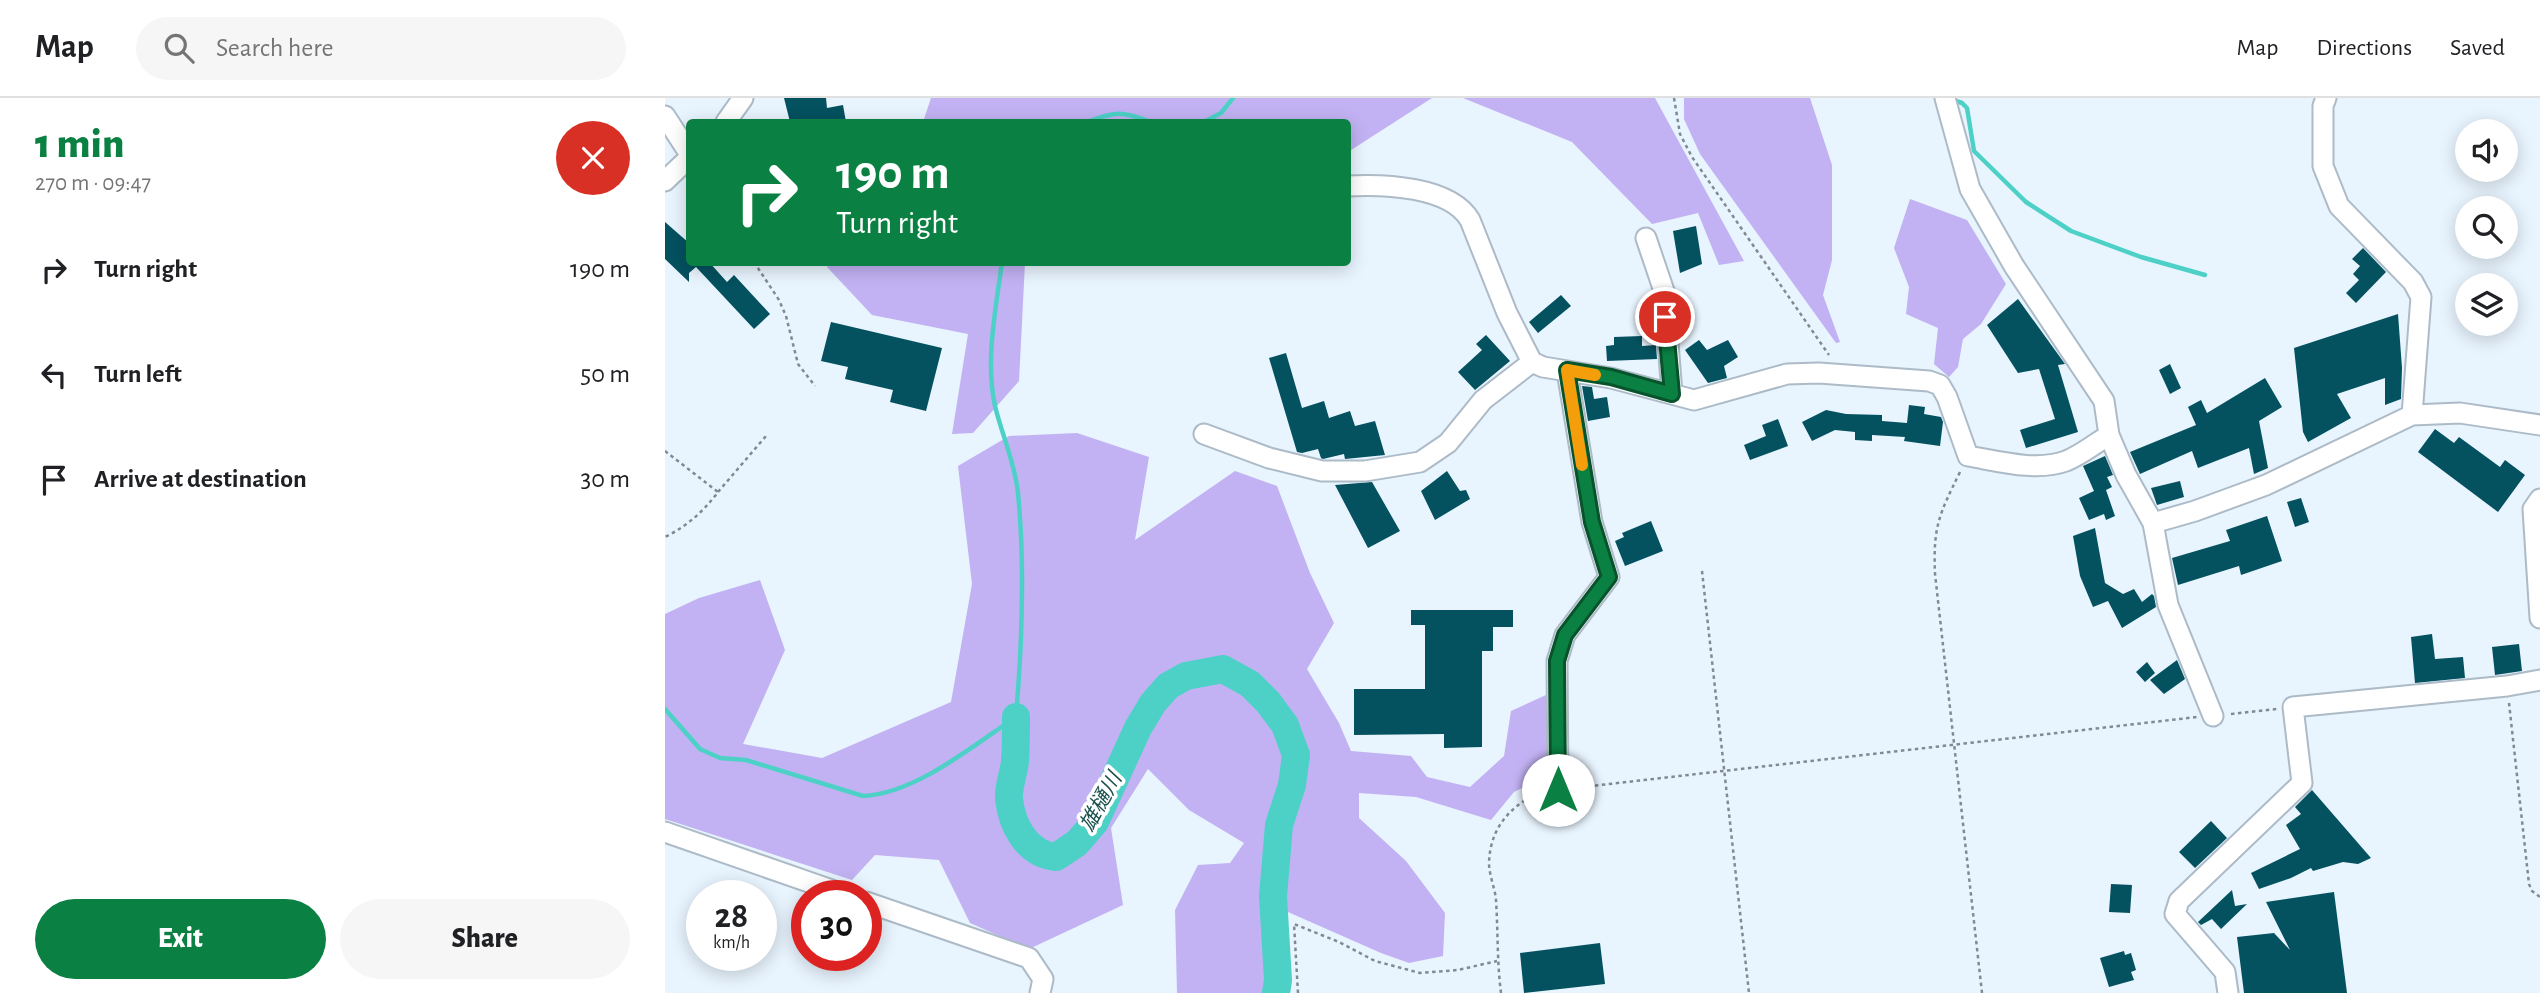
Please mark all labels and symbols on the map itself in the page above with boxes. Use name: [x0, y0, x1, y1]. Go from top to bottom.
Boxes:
pin: [1635, 287, 1695, 347]
position arrow: [1521, 753, 1595, 827]
water label: 雄樋川: [1076, 767, 1126, 835]
speed limit sign: 30: [791, 880, 882, 971]

